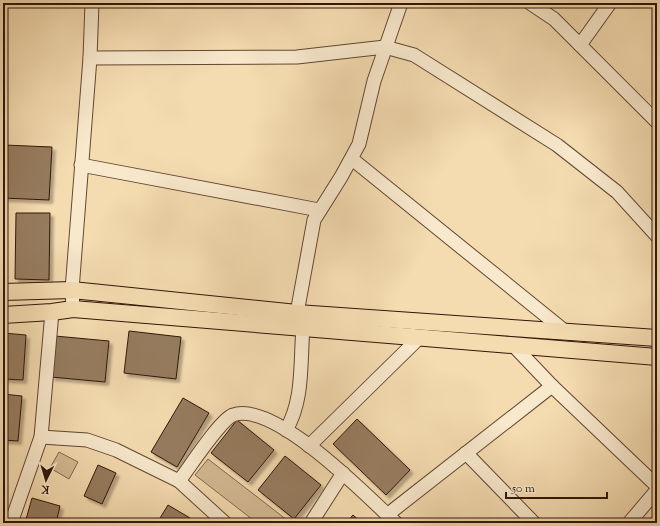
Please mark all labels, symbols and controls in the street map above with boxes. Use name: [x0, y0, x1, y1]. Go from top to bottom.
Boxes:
north arrow: [26, 460, 66, 500]
scale bar: [506, 474, 607, 500]
text: 50 m: [511, 480, 535, 498]
text: K: [41, 481, 51, 497]

